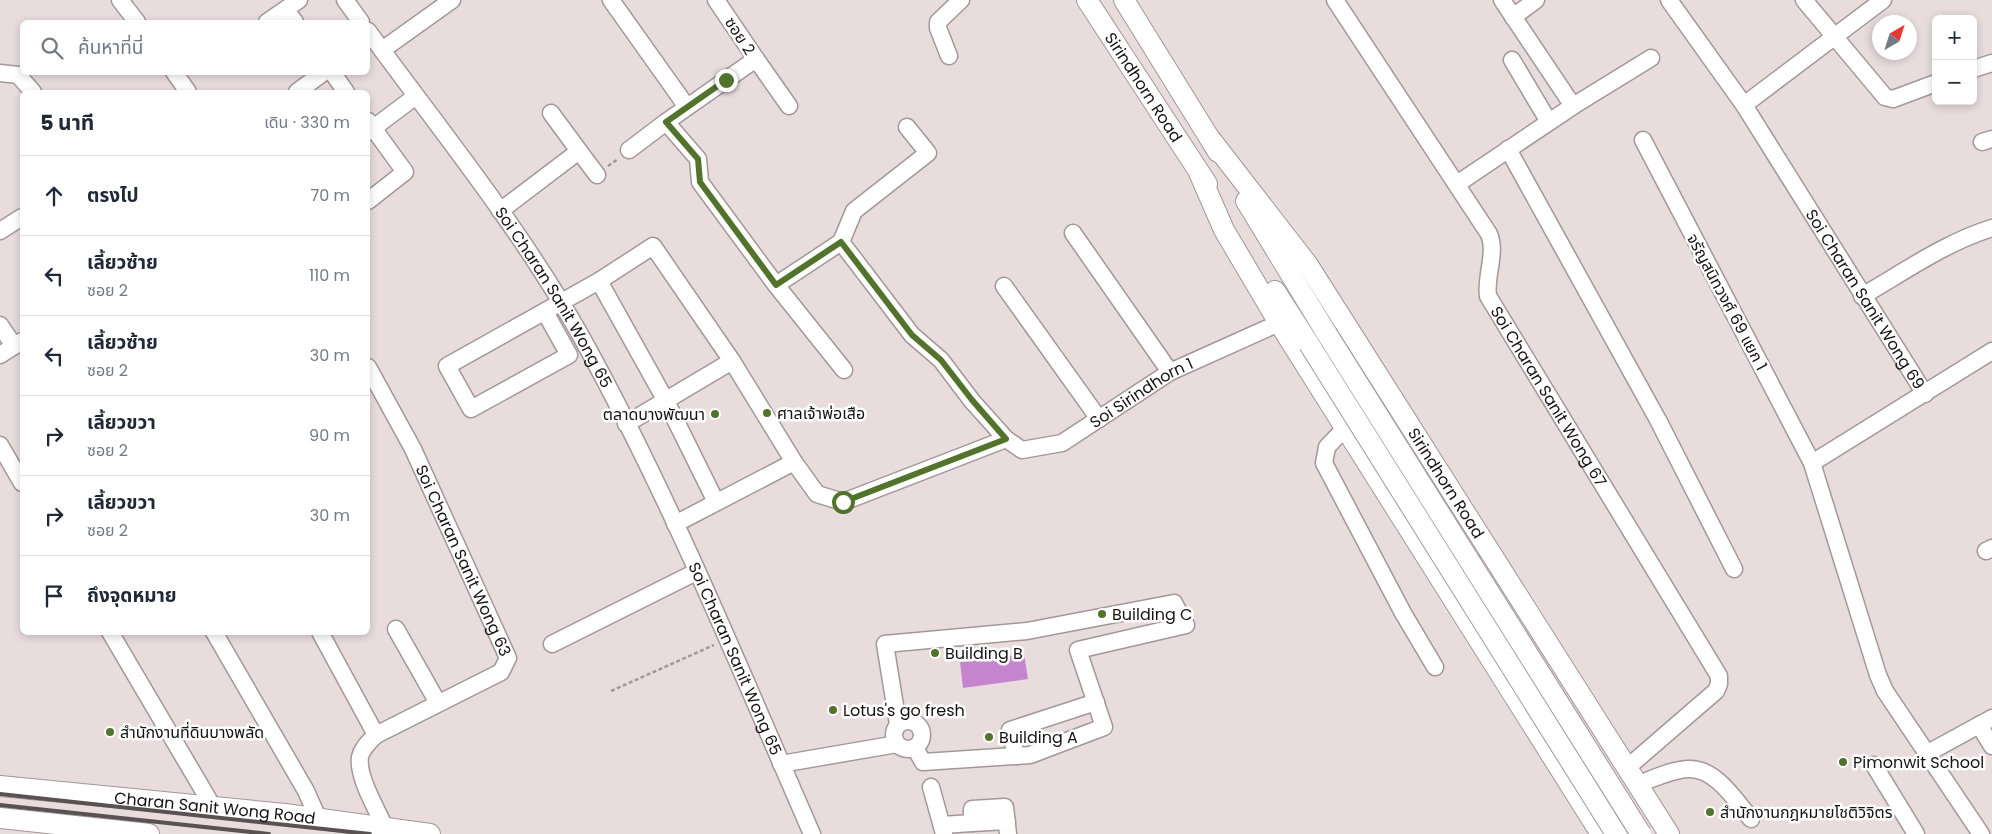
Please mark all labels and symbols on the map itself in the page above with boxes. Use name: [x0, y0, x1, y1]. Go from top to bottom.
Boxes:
street label: ซอย 2: [719, 13, 761, 59]
north arrow: [1872, 15, 1917, 60]
street label: Sirindhorn Road: [1099, 28, 1188, 147]
route end: [715, 69, 738, 92]
street label: Soi Charan Sanit Wong 65: [490, 202, 618, 392]
street label: Soi Charan Sanit Wong 69: [1800, 205, 1931, 394]
street label: จรัญสนิทวงศ์ 69 แยก 1: [1681, 230, 1773, 374]
street label: Soi Charan Sanit Wong 67: [1485, 302, 1613, 491]
street label: Soi Sirindhorn 1: [1085, 352, 1197, 433]
place label: ศาลเจ้าพ่อเสือ: [777, 402, 865, 425]
place label: ตลาดบางพัฒนา: [603, 403, 705, 426]
marker: ศาลเจ้าพ่อเสือ: [761, 407, 773, 419]
marker: ตลาดบางพัฒนา: [709, 408, 721, 420]
street label: Sirindhorn Road: [1403, 423, 1490, 543]
street label: Soi Charan Sanit Wong 63: [410, 461, 517, 660]
route start: [832, 491, 855, 514]
street label: Soi Charan Sanit Wong 65: [683, 558, 788, 759]
place label: Building C: [1112, 603, 1192, 626]
marker: Building C: [1096, 608, 1108, 620]
place label: Building B: [945, 642, 1023, 665]
marker: Building B: [929, 647, 941, 659]
place label: Lotus's go fresh: [843, 699, 965, 722]
marker: Lotus's go fresh: [827, 704, 839, 716]
place label: สำนักงานที่ดินบางพลัด: [120, 721, 264, 744]
marker: สำนักงานที่ดินบางพลัด: [104, 726, 116, 738]
place label: Building A: [999, 726, 1078, 749]
marker: Building A: [983, 731, 995, 743]
place label: Pimonwit School: [1853, 751, 1984, 774]
marker: Pimonwit School: [1837, 756, 1849, 768]
street label: Charan Sanit Wong Road: [113, 786, 317, 830]
place label: สำนักงานกฎหมายโชติวิจิตร: [1720, 801, 1893, 824]
marker: สำนักงานกฎหมายโชติวิจิตร: [1704, 806, 1716, 818]

